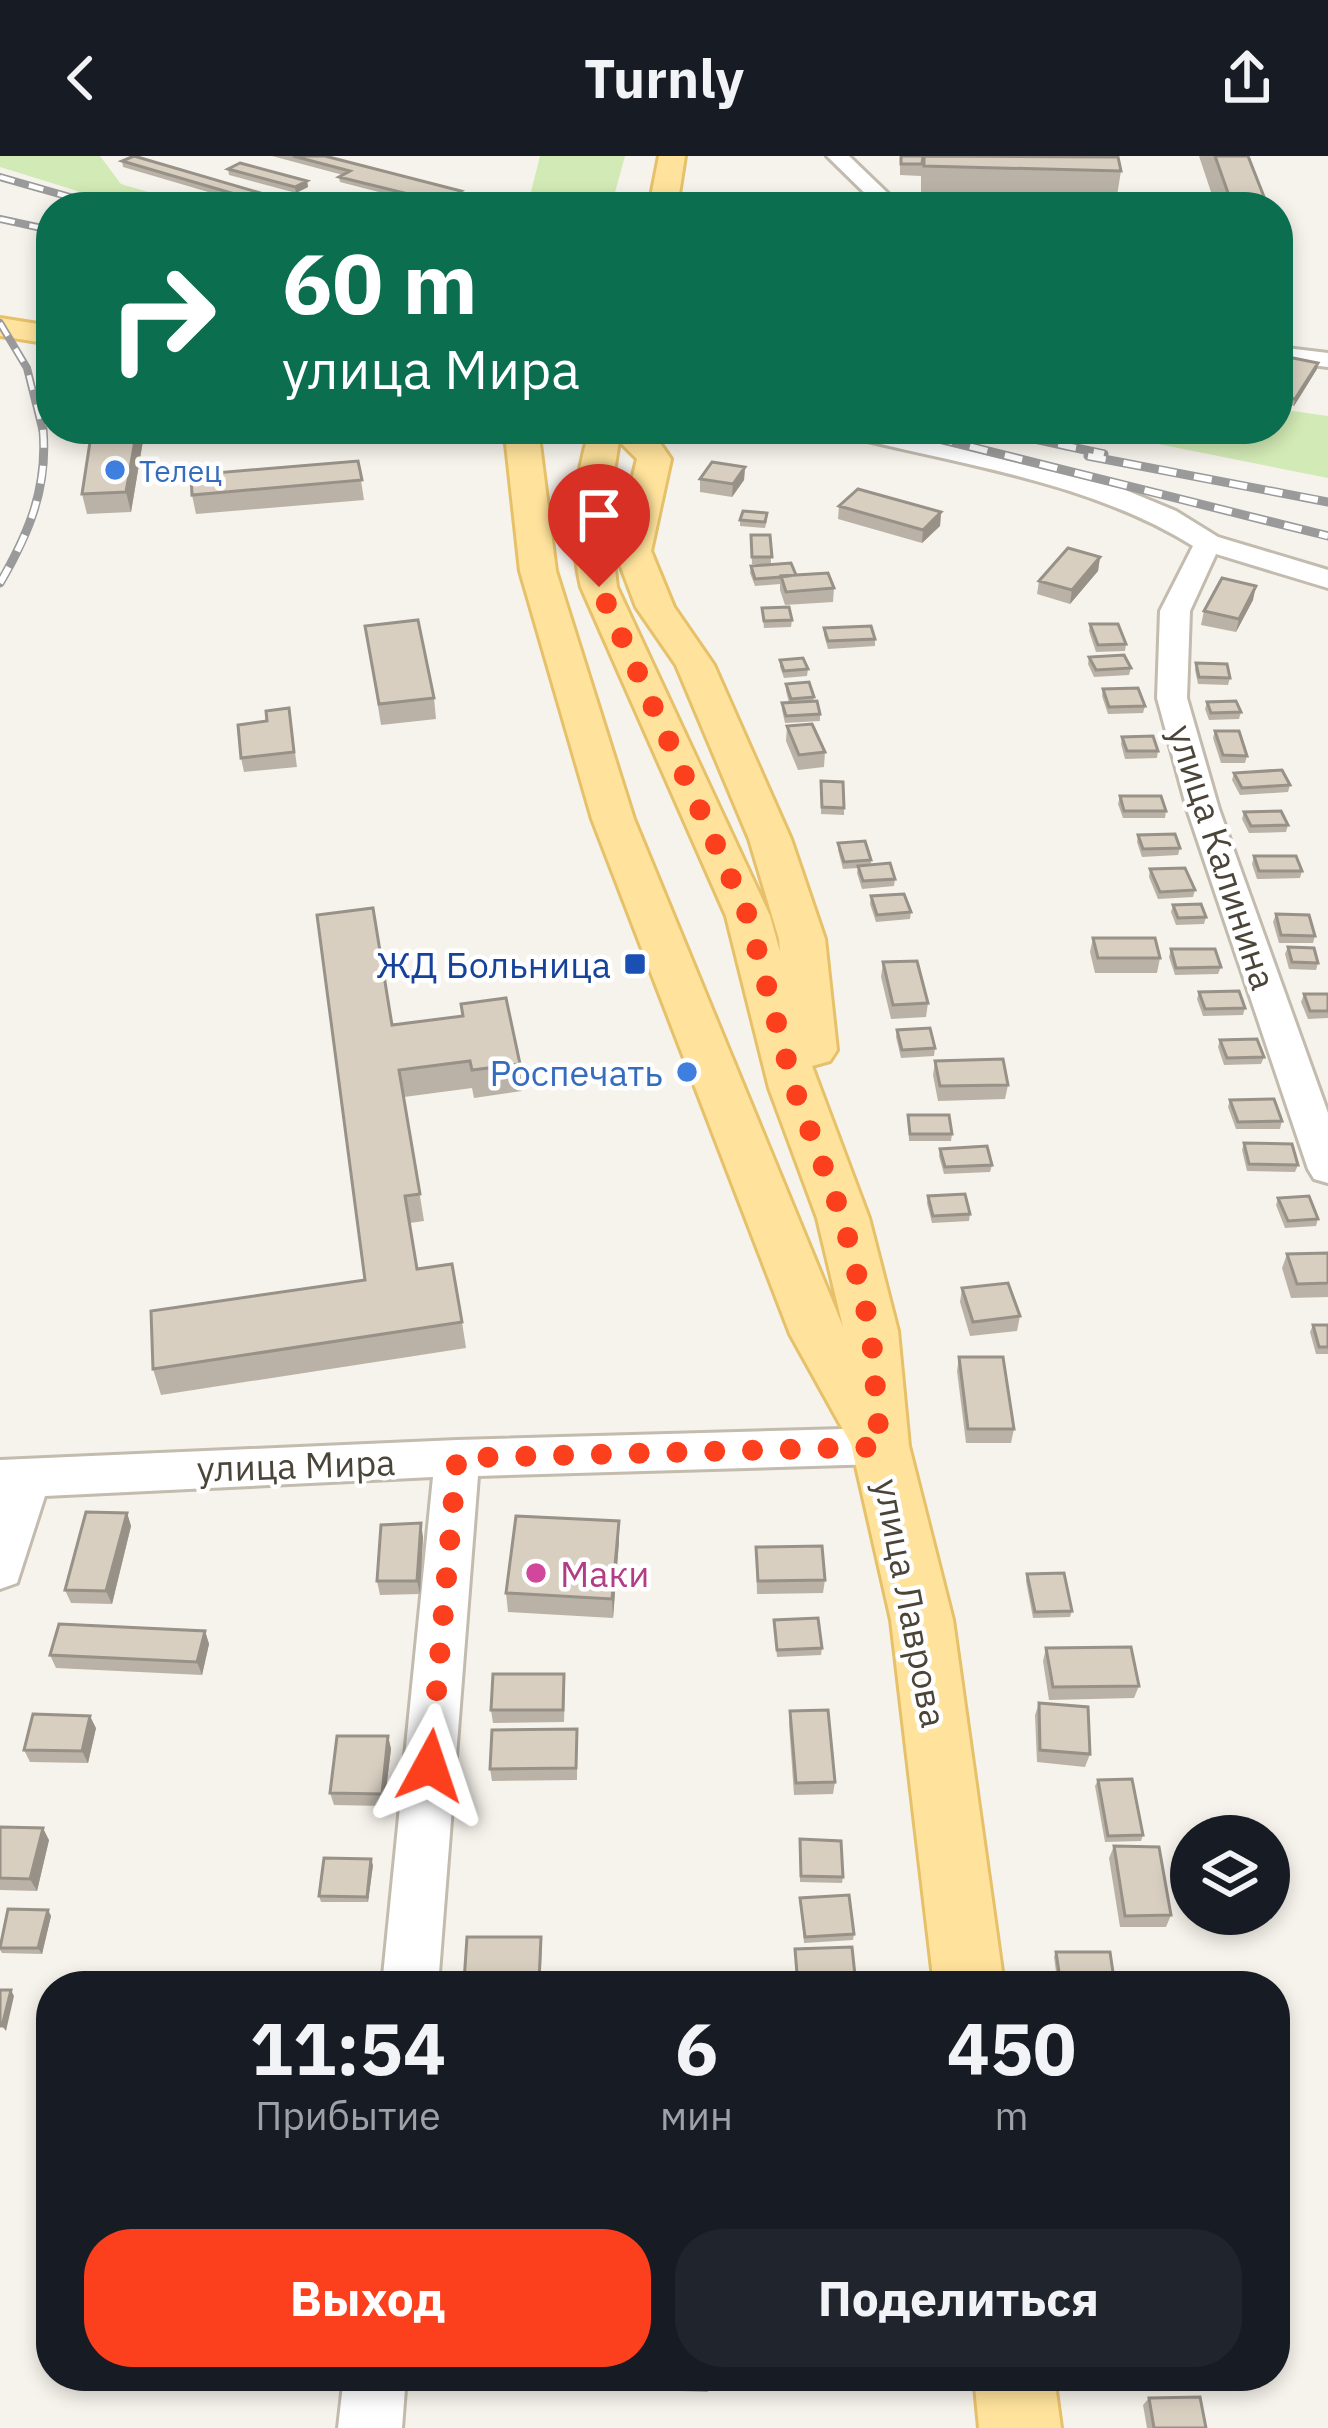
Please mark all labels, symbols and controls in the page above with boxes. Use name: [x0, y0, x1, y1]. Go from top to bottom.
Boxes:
text: Turnly: [584, 43, 744, 113]
icon: back: [48, 45, 114, 111]
icon: share: [1214, 45, 1280, 111]
text: 60 m: [282, 228, 478, 337]
icon: right: [84, 240, 240, 396]
text: улица Мира: [282, 334, 580, 404]
place label: Телец: [139, 451, 222, 490]
marker: Телец: [102, 457, 128, 483]
pin: [548, 464, 650, 587]
icon: arrive: [566, 482, 632, 548]
street label: улица Калинина: [1158, 719, 1288, 995]
place label: ЖД Больница: [376, 941, 611, 988]
marker: ЖД Больница: [622, 951, 648, 977]
place label: Роспечать: [490, 1049, 663, 1096]
marker: Роспечать: [674, 1059, 700, 1085]
street label: улица Мира: [196, 1438, 396, 1492]
street label: улица Лаврова: [864, 1475, 958, 1731]
place label: Маки: [560, 1550, 649, 1597]
marker: Маки: [523, 1560, 549, 1586]
position arrow: [367, 1703, 493, 1829]
map controls: [1170, 1815, 1290, 1935]
button: layers: [1170, 1815, 1290, 1935]
text: 11:54: [250, 2001, 446, 2095]
text: 6: [675, 2001, 718, 2095]
text: 450: [947, 2001, 1076, 2095]
text: Прибытие: [255, 2090, 441, 2141]
text: мин: [660, 2090, 733, 2141]
text: m: [994, 2090, 1029, 2141]
button: Выход: [84, 2229, 651, 2367]
button: Поделиться: [675, 2229, 1242, 2367]

